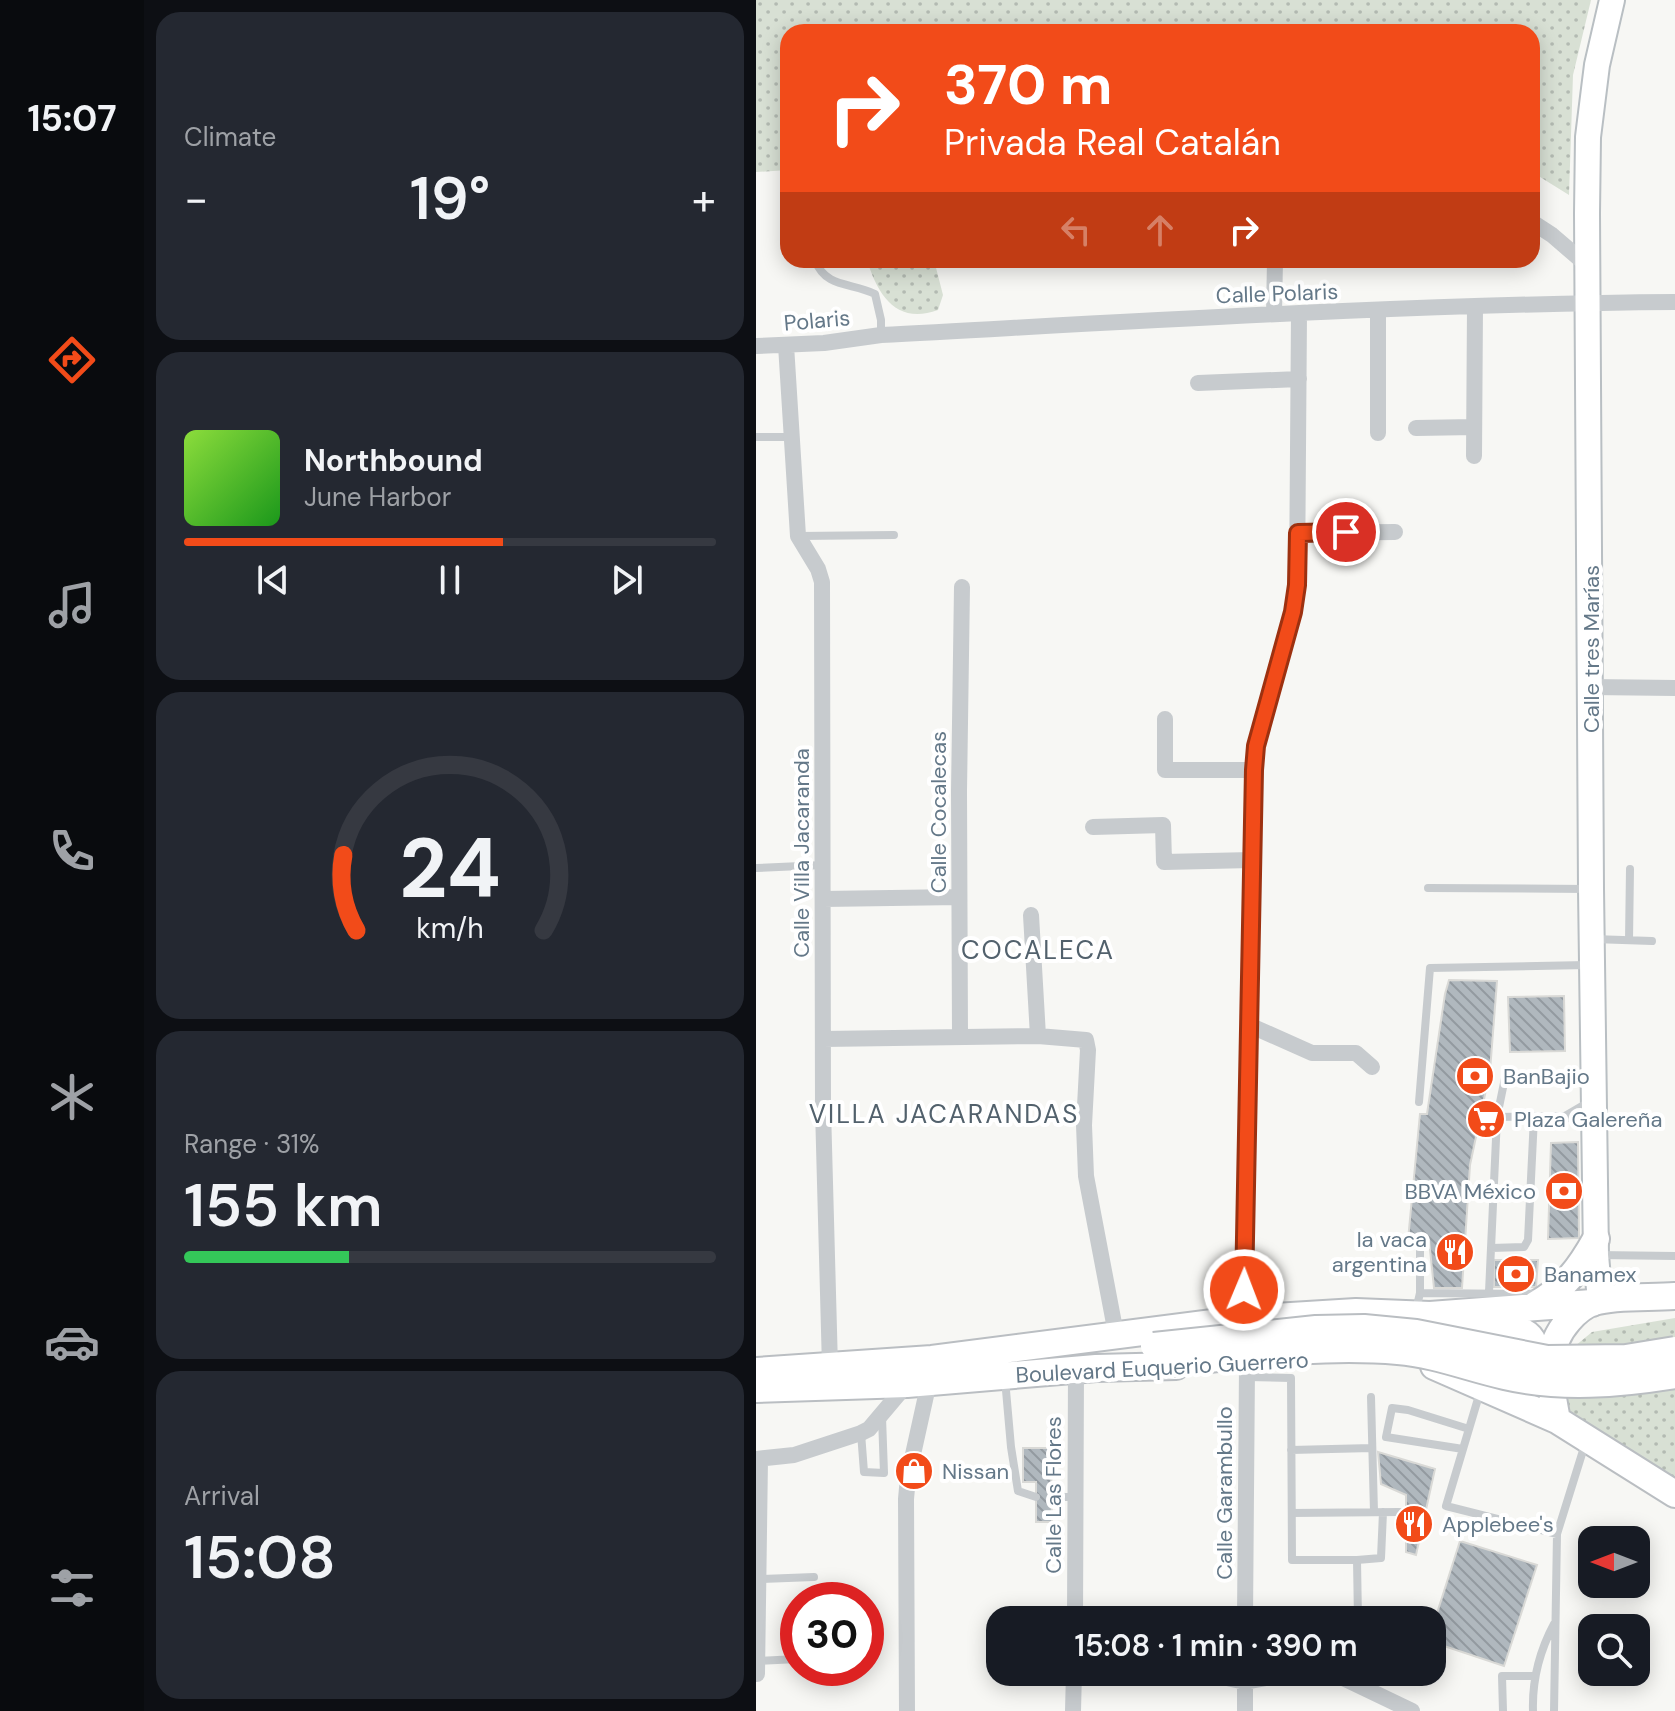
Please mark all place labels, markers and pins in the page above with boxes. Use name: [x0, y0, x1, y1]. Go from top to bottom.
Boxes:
pin: [1312, 498, 1380, 566]
bank icon: BanBajio: [1454, 1055, 1496, 1097]
place label: BanBajio: [1503, 1062, 1590, 1091]
supermarket icon: Plaza Galereña: [1465, 1098, 1507, 1140]
place label: Plaza Galereña: [1514, 1105, 1662, 1134]
bank icon: BBVA México: [1543, 1170, 1585, 1212]
place label: BBVA México: [1405, 1177, 1536, 1206]
place label: la vaca argentina: [1332, 1225, 1427, 1279]
restaurant icon: la vaca argentina: [1434, 1231, 1476, 1273]
bank icon: Banamex: [1495, 1253, 1537, 1295]
place label: Banamex: [1544, 1260, 1636, 1289]
shop icon: Nissan: [893, 1450, 935, 1492]
place label: Nissan: [942, 1457, 1009, 1486]
restaurant icon: Applebee's: [1393, 1503, 1435, 1545]
place label: Applebee's: [1442, 1510, 1554, 1539]

